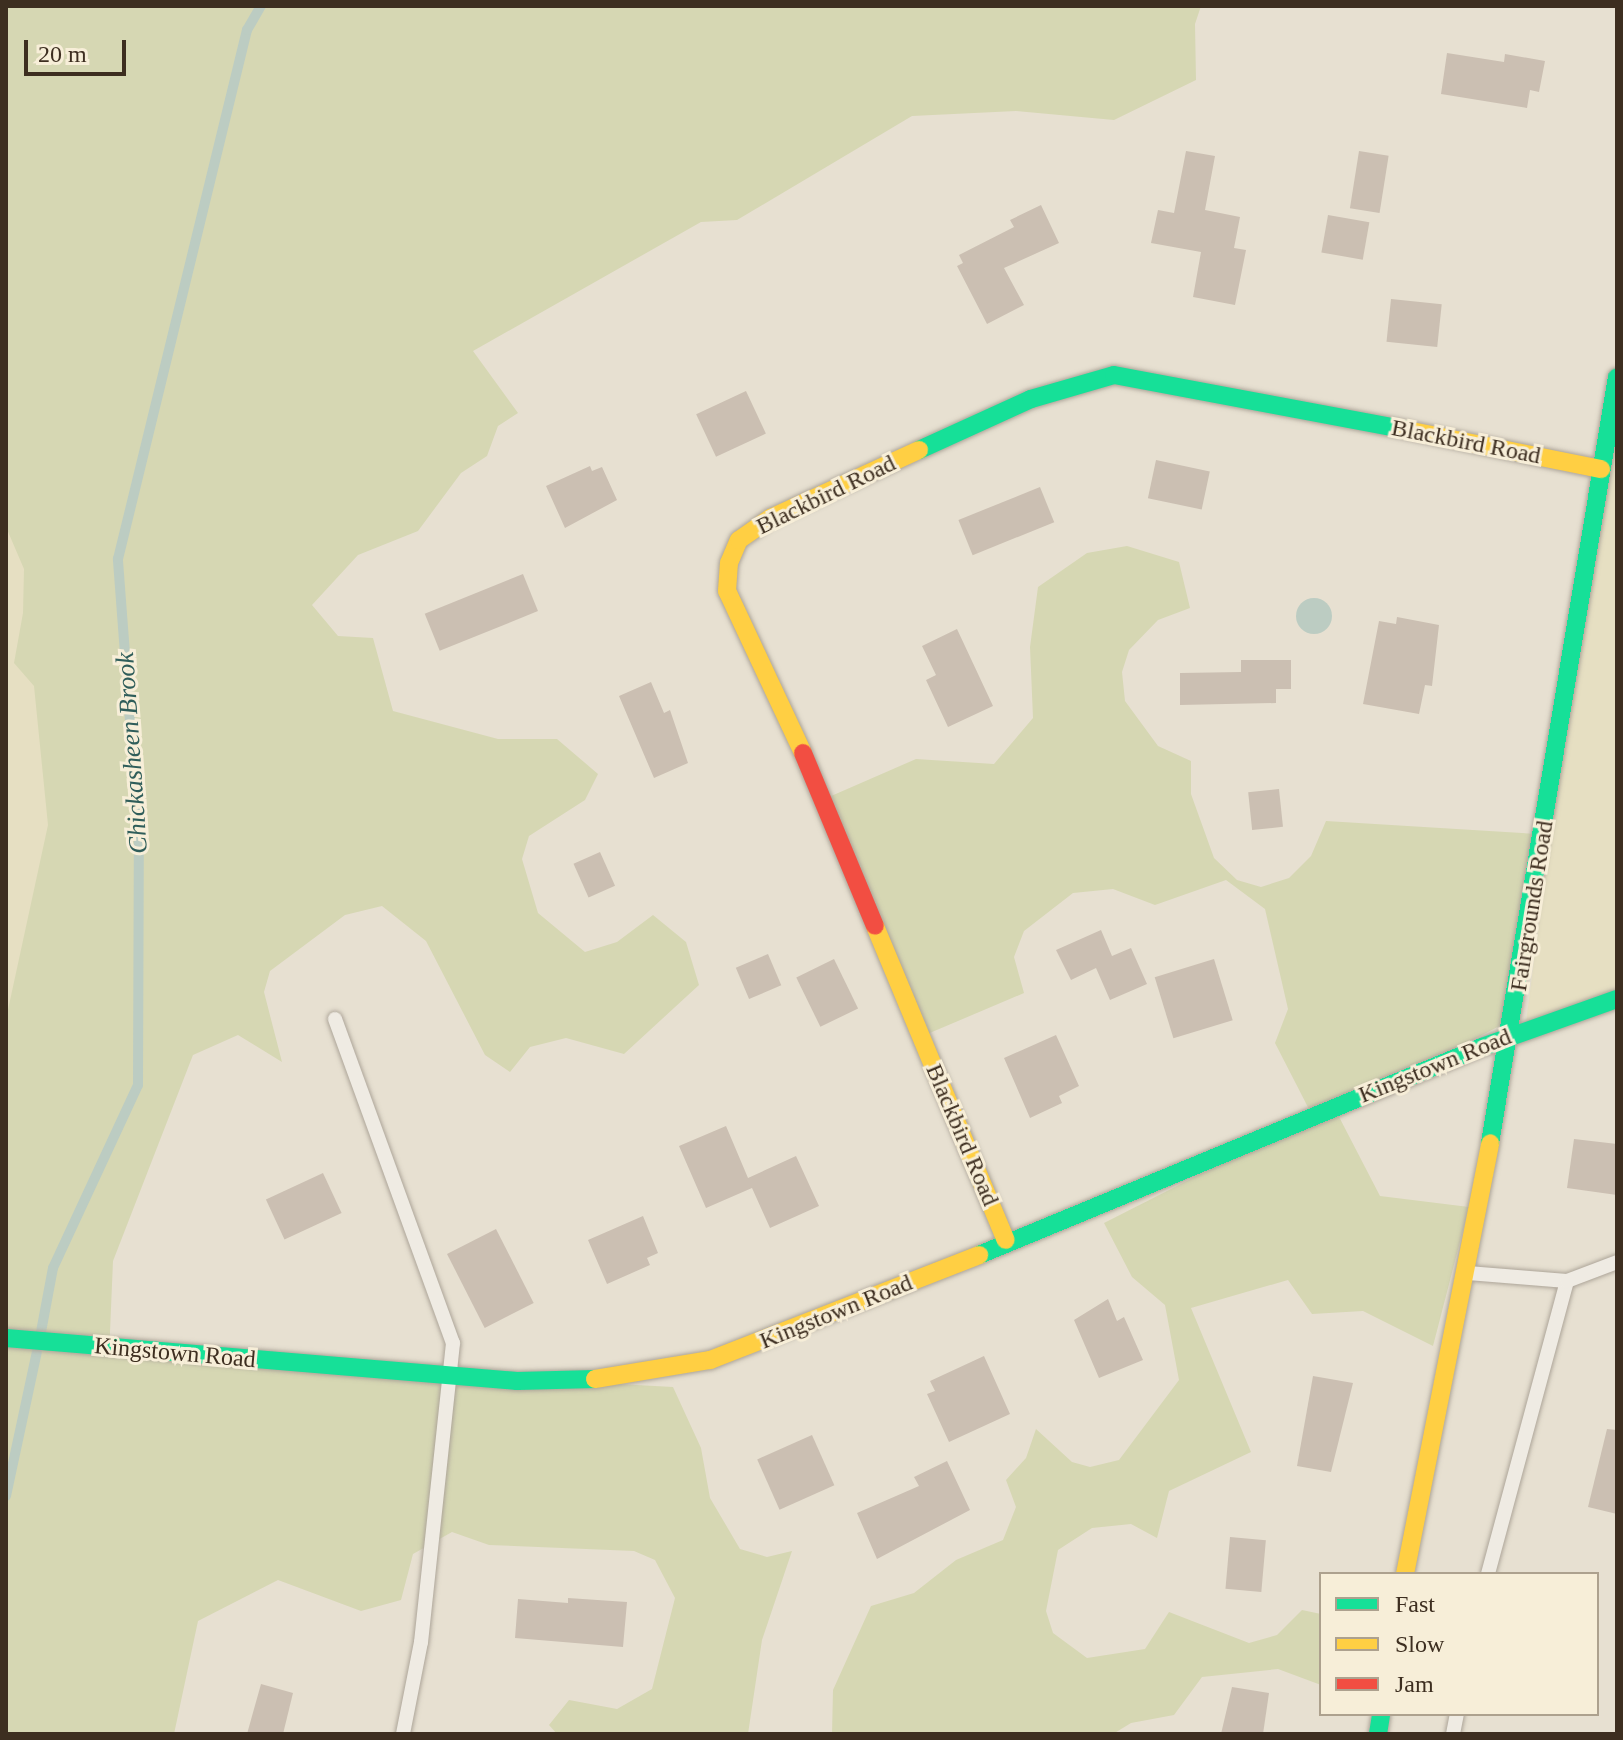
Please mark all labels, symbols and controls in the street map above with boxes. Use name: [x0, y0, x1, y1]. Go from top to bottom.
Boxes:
scale bar: [28, 24, 130, 74]
text: 20 m: [38, 41, 87, 67]
street label: Blackbird Road: [1389, 413, 1543, 471]
street label: Blackbird Road: [752, 449, 900, 541]
water label: Chickasheen Brook: [109, 651, 155, 855]
street label: Fairgrounds Road: [1504, 819, 1560, 993]
street label: Kingstown Road: [1355, 1022, 1515, 1110]
street label: Blackbird Road: [919, 1060, 1005, 1210]
street label: Kingstown Road: [756, 1268, 916, 1356]
street label: Kingstown Road: [93, 1332, 257, 1374]
legend: [1319, 1572, 1599, 1716]
text: Fast: [1395, 1591, 1435, 1617]
text: Slow: [1395, 1631, 1444, 1657]
text: Jam: [1395, 1671, 1434, 1697]

